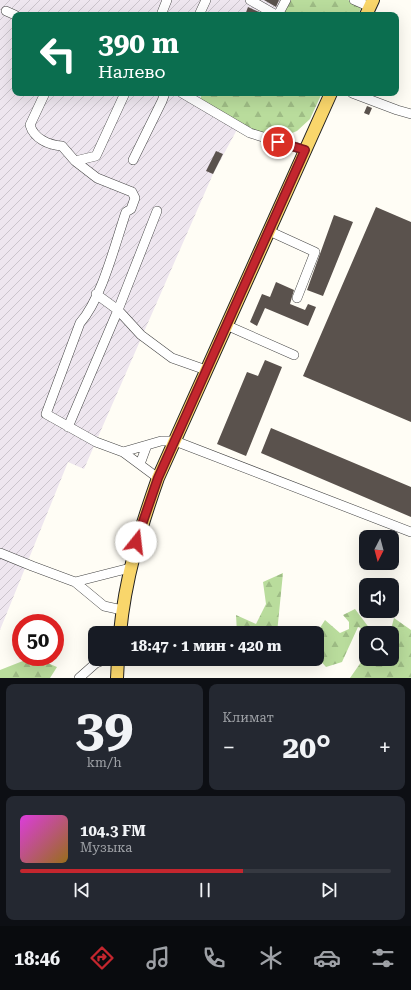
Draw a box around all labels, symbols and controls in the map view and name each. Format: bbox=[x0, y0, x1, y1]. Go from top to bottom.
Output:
text: 390 m bbox=[98, 27, 179, 60]
icon: left bbox=[32, 28, 84, 80]
text: Налево bbox=[98, 61, 166, 82]
pin bbox=[261, 125, 295, 159]
icon: arrive bbox=[267, 131, 289, 153]
position arrow bbox=[115, 521, 157, 563]
north arrow bbox=[359, 530, 399, 570]
map controls bbox=[359, 530, 399, 666]
button: sound bbox=[359, 578, 399, 618]
speed limit sign: 50 bbox=[12, 614, 64, 666]
button: search bbox=[359, 626, 399, 666]
text: 18:47 · 1 мин · 420 m bbox=[130, 637, 282, 655]
text: 39 bbox=[75, 698, 133, 759]
text: Климат bbox=[223, 710, 274, 725]
text: 20° bbox=[282, 730, 331, 765]
text: − bbox=[223, 735, 235, 760]
text: + bbox=[379, 735, 391, 760]
text: km/h bbox=[87, 755, 122, 770]
text: 104.3 FM bbox=[80, 822, 146, 840]
text: Музыка bbox=[80, 840, 132, 855]
icon: previous bbox=[71, 879, 93, 901]
icon: pause bbox=[194, 879, 216, 901]
icon: next bbox=[318, 879, 340, 901]
icon: directions bbox=[88, 944, 116, 972]
icon: music bbox=[144, 944, 172, 972]
icon: phone bbox=[200, 944, 228, 972]
icon: climate bbox=[257, 944, 285, 972]
icon: car bbox=[313, 944, 341, 972]
icon: filters bbox=[369, 944, 397, 972]
text: 18:46 bbox=[14, 948, 60, 969]

